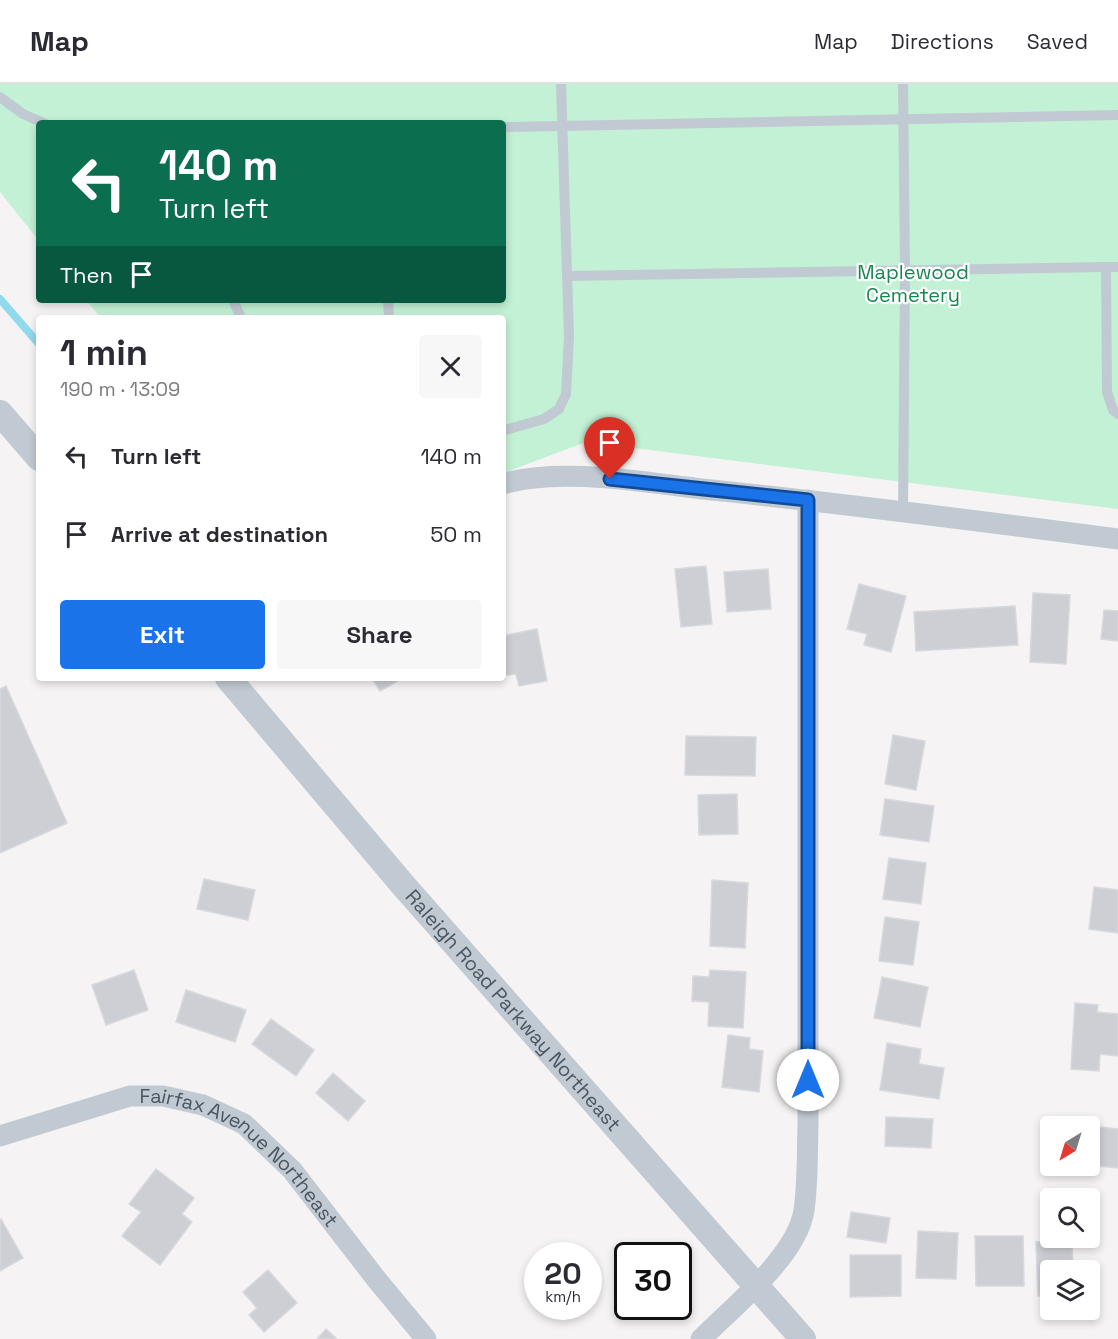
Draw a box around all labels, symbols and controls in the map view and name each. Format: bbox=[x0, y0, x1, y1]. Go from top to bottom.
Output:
text: Map bbox=[30, 23, 89, 59]
text: Map bbox=[814, 28, 858, 55]
text: Directions bbox=[891, 28, 994, 55]
text: Saved bbox=[1027, 28, 1088, 55]
text: 140 m bbox=[159, 139, 278, 192]
icon: left bbox=[60, 144, 138, 222]
text: Turn left bbox=[159, 191, 269, 226]
icon: arrive bbox=[125, 258, 158, 291]
park label: Maplewood Cemetery bbox=[857, 259, 969, 308]
text: Then bbox=[60, 261, 113, 289]
text: 1 min bbox=[60, 330, 148, 376]
button: close bbox=[419, 335, 482, 398]
text: 190 m · 13:09 bbox=[60, 376, 180, 402]
pin bbox=[584, 417, 635, 479]
icon: arrive bbox=[593, 426, 626, 459]
icon: left bbox=[60, 440, 93, 473]
text: Turn left bbox=[111, 442, 201, 470]
text: 140 m bbox=[420, 442, 482, 470]
icon: arrive bbox=[60, 518, 93, 551]
text: Arrive at destination bbox=[111, 520, 328, 548]
text: 50 m bbox=[430, 520, 482, 548]
button: Exit bbox=[60, 600, 265, 669]
button: Share bbox=[277, 600, 482, 669]
street label: Raleigh Road Parkway Northeast bbox=[400, 884, 627, 1137]
position arrow bbox=[776, 1048, 840, 1112]
street label: Fairfax Avenue Northeast bbox=[140, 1083, 344, 1232]
north arrow bbox=[1040, 1116, 1100, 1176]
map controls bbox=[1040, 1116, 1100, 1320]
button: search bbox=[1040, 1188, 1100, 1248]
speed limit sign: 30 bbox=[614, 1242, 692, 1320]
text: 20 bbox=[544, 1254, 582, 1293]
button: layers bbox=[1040, 1260, 1100, 1320]
text: km/h bbox=[545, 1287, 581, 1306]

